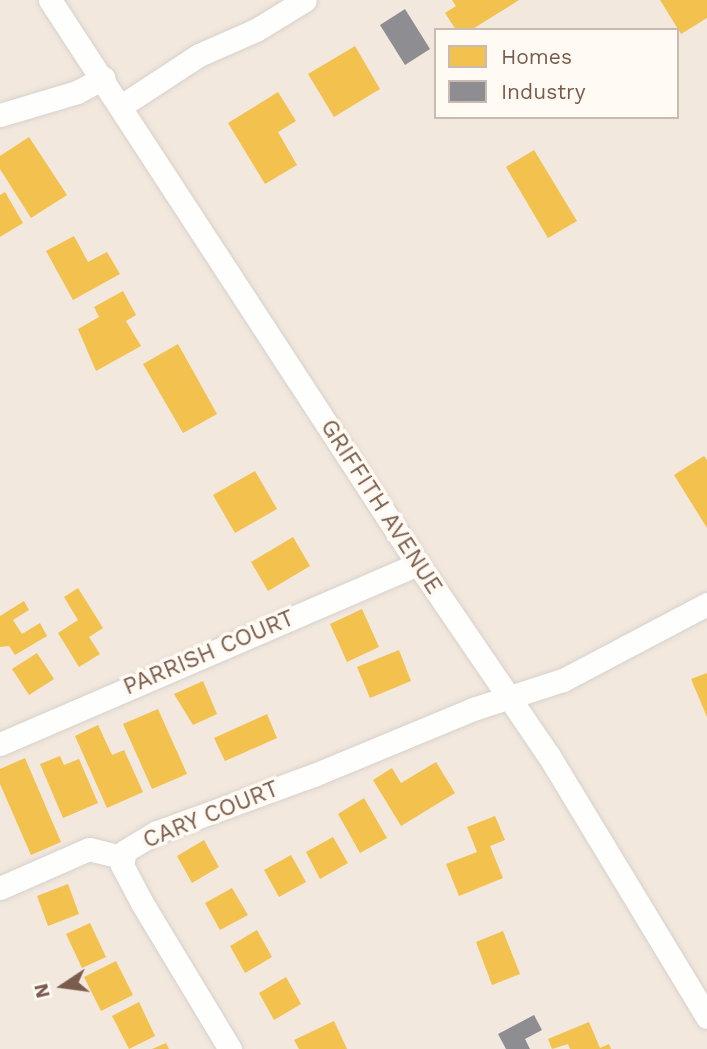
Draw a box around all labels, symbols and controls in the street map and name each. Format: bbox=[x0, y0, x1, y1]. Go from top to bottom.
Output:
legend bbox=[434, 28, 679, 119]
text: Homes bbox=[501, 44, 572, 69]
text: Industry bbox=[501, 79, 586, 104]
street label: GRIFFITH AVENUE bbox=[314, 414, 448, 600]
street label: PARRISH COURT bbox=[119, 605, 299, 701]
street label: CARY COURT bbox=[139, 775, 283, 855]
north arrow bbox=[28, 951, 98, 1021]
text: N bbox=[29, 981, 55, 1000]

